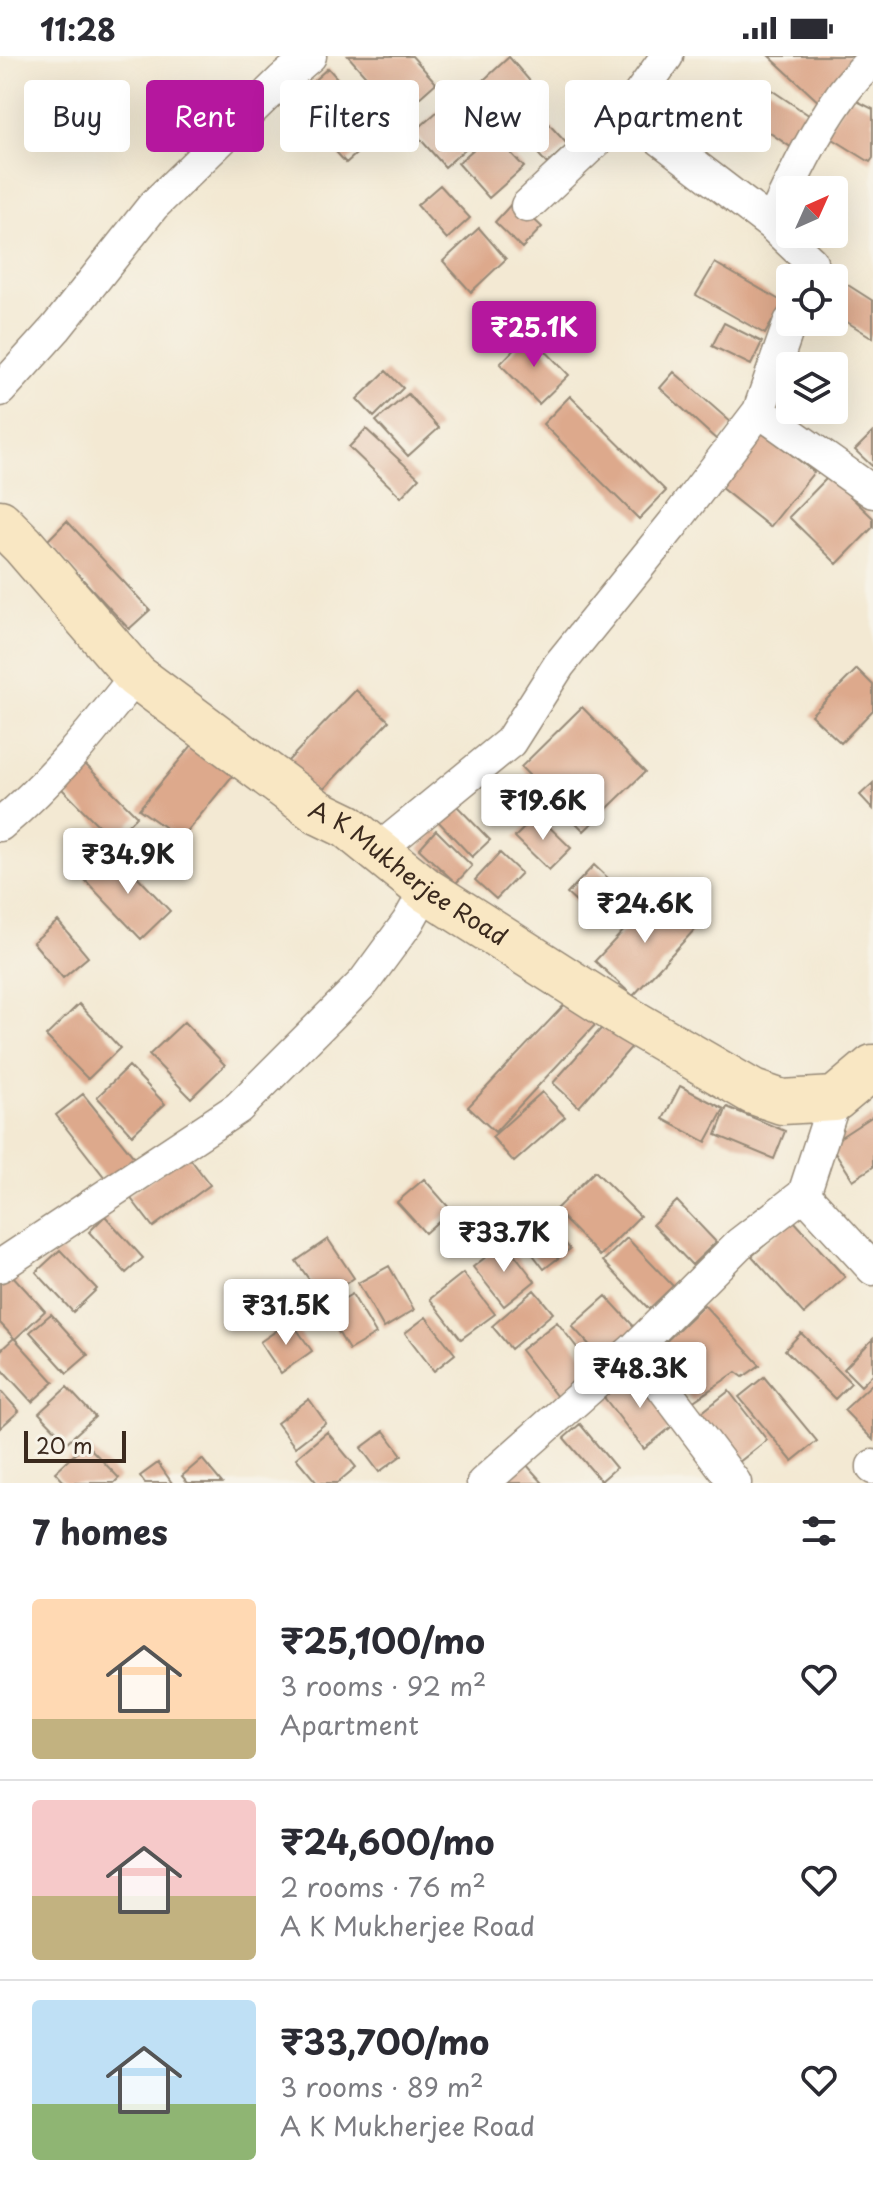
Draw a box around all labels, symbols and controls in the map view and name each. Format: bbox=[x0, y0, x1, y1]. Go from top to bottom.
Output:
text: 11:28 bbox=[40, 6, 116, 51]
chip: Buy bbox=[24, 80, 130, 152]
chip: Rent bbox=[146, 80, 264, 152]
chip: Filters bbox=[280, 80, 419, 152]
chip: New bbox=[435, 80, 549, 152]
chip: Apartment bbox=[565, 80, 771, 152]
north arrow bbox=[776, 176, 848, 248]
map controls bbox=[776, 176, 848, 424]
button: locate bbox=[776, 264, 848, 336]
pin: ₹25.1K bbox=[469, 301, 599, 369]
text: ₹25.1K bbox=[490, 307, 578, 346]
button: layers bbox=[776, 352, 848, 424]
pin: ₹19.6K bbox=[478, 774, 608, 842]
text: ₹19.6K bbox=[499, 780, 587, 819]
street label: A K Mukherjee Road bbox=[303, 790, 515, 954]
pin: ₹34.9K bbox=[63, 828, 193, 896]
text: ₹34.9K bbox=[81, 834, 175, 873]
pin: ₹24.6K bbox=[580, 877, 710, 945]
text: ₹24.6K bbox=[596, 883, 694, 922]
pin: ₹33.7K bbox=[439, 1206, 569, 1274]
text: ₹33.7K bbox=[458, 1212, 550, 1251]
pin: ₹31.5K bbox=[221, 1279, 351, 1347]
text: ₹31.5K bbox=[242, 1285, 330, 1324]
pin: ₹48.3K bbox=[575, 1342, 705, 1410]
text: ₹48.3K bbox=[592, 1348, 688, 1387]
scale bar bbox=[24, 1427, 126, 1463]
text: 20 m bbox=[36, 1428, 93, 1461]
text: 7 homes bbox=[32, 1505, 168, 1557]
icon: filters bbox=[797, 1509, 841, 1553]
text: ₹25,100/mo bbox=[280, 1614, 485, 1666]
icon: home bbox=[96, 1631, 192, 1727]
icon: heart bbox=[797, 1657, 841, 1701]
text: 3 rooms · 92 m² bbox=[280, 1666, 486, 1705]
text: Apartment bbox=[280, 1705, 419, 1744]
text: ₹24,600/mo bbox=[280, 1815, 494, 1867]
icon: home bbox=[96, 1832, 192, 1928]
icon: heart bbox=[797, 1858, 841, 1902]
text: 2 rooms · 76 m² bbox=[280, 1867, 486, 1906]
text: A K Mukherjee Road bbox=[280, 1906, 535, 1945]
text: ₹33,700/mo bbox=[280, 2015, 489, 2067]
icon: home bbox=[96, 2032, 192, 2128]
icon: heart bbox=[797, 2058, 841, 2102]
text: 3 rooms · 89 m² bbox=[280, 2067, 484, 2106]
text: A K Mukherjee Road bbox=[280, 2106, 535, 2145]

